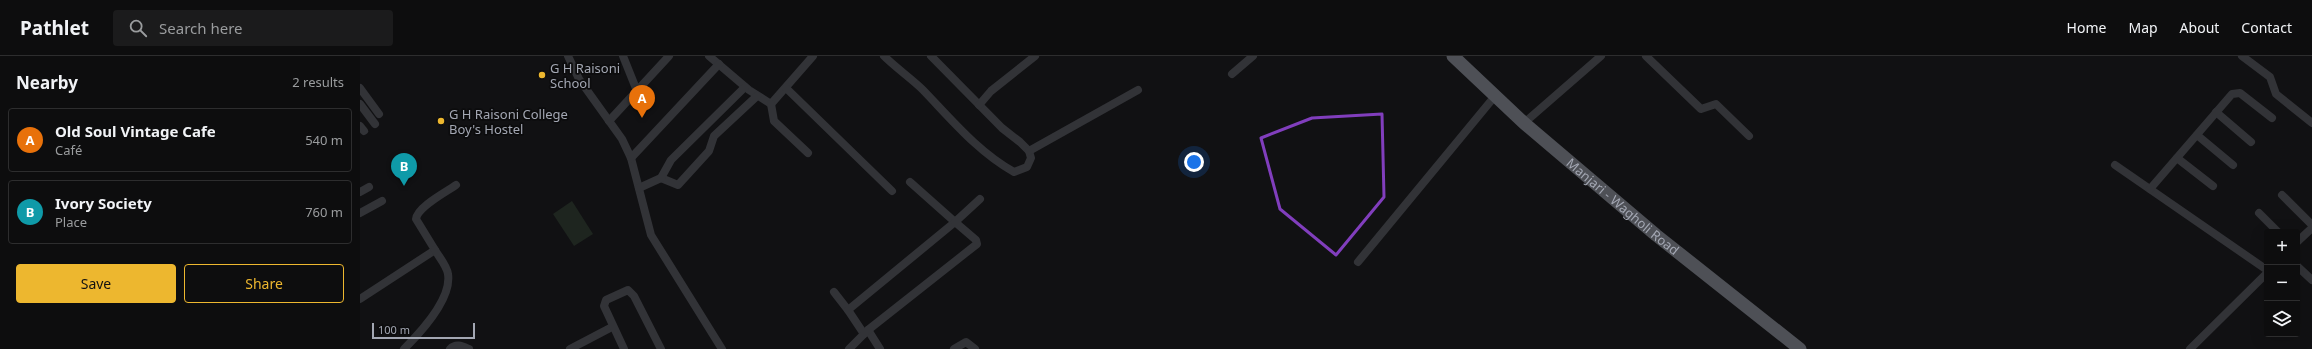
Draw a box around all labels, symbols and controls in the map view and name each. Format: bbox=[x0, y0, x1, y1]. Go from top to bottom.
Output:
search box bbox=[113, 10, 393, 46]
text: Pathlet bbox=[20, 15, 89, 41]
icon: search bbox=[127, 17, 149, 39]
text: Search here bbox=[159, 18, 243, 38]
text: Home bbox=[2067, 18, 2106, 37]
text: Map bbox=[2128, 18, 2158, 37]
text: About bbox=[2180, 18, 2219, 37]
text: Contact bbox=[2241, 18, 2292, 37]
place label: G H Raisoni School bbox=[550, 59, 620, 92]
marker: G H Raisoni School bbox=[537, 70, 547, 80]
text: Nearby bbox=[16, 71, 78, 94]
text: 2 results bbox=[292, 73, 344, 91]
pin: A bbox=[629, 85, 655, 118]
place label: G H Raisoni College Boy's Hostel bbox=[449, 105, 568, 138]
marker: G H Raisoni College Boy's Hostel bbox=[436, 116, 446, 126]
text: Old Soul Vintage Cafe bbox=[55, 121, 216, 141]
text: A bbox=[26, 131, 35, 149]
text: 540 m bbox=[305, 131, 343, 149]
text: Café bbox=[55, 141, 82, 159]
your location bbox=[1184, 152, 1204, 172]
pin: B bbox=[391, 153, 417, 186]
street label: Manjari - Wagholi Road bbox=[1563, 154, 1683, 259]
text: Ivory Society bbox=[55, 193, 152, 213]
text: B bbox=[26, 203, 34, 221]
text: 760 m bbox=[305, 203, 343, 221]
text: Place bbox=[55, 213, 87, 231]
map controls bbox=[2264, 229, 2300, 337]
button: + bbox=[2264, 229, 2300, 265]
button: Save bbox=[16, 264, 176, 303]
button: Share bbox=[184, 264, 344, 303]
button: − bbox=[2264, 265, 2300, 301]
button: layers bbox=[2264, 301, 2300, 337]
scale bar bbox=[372, 321, 475, 340]
text: 100 m bbox=[378, 322, 410, 337]

